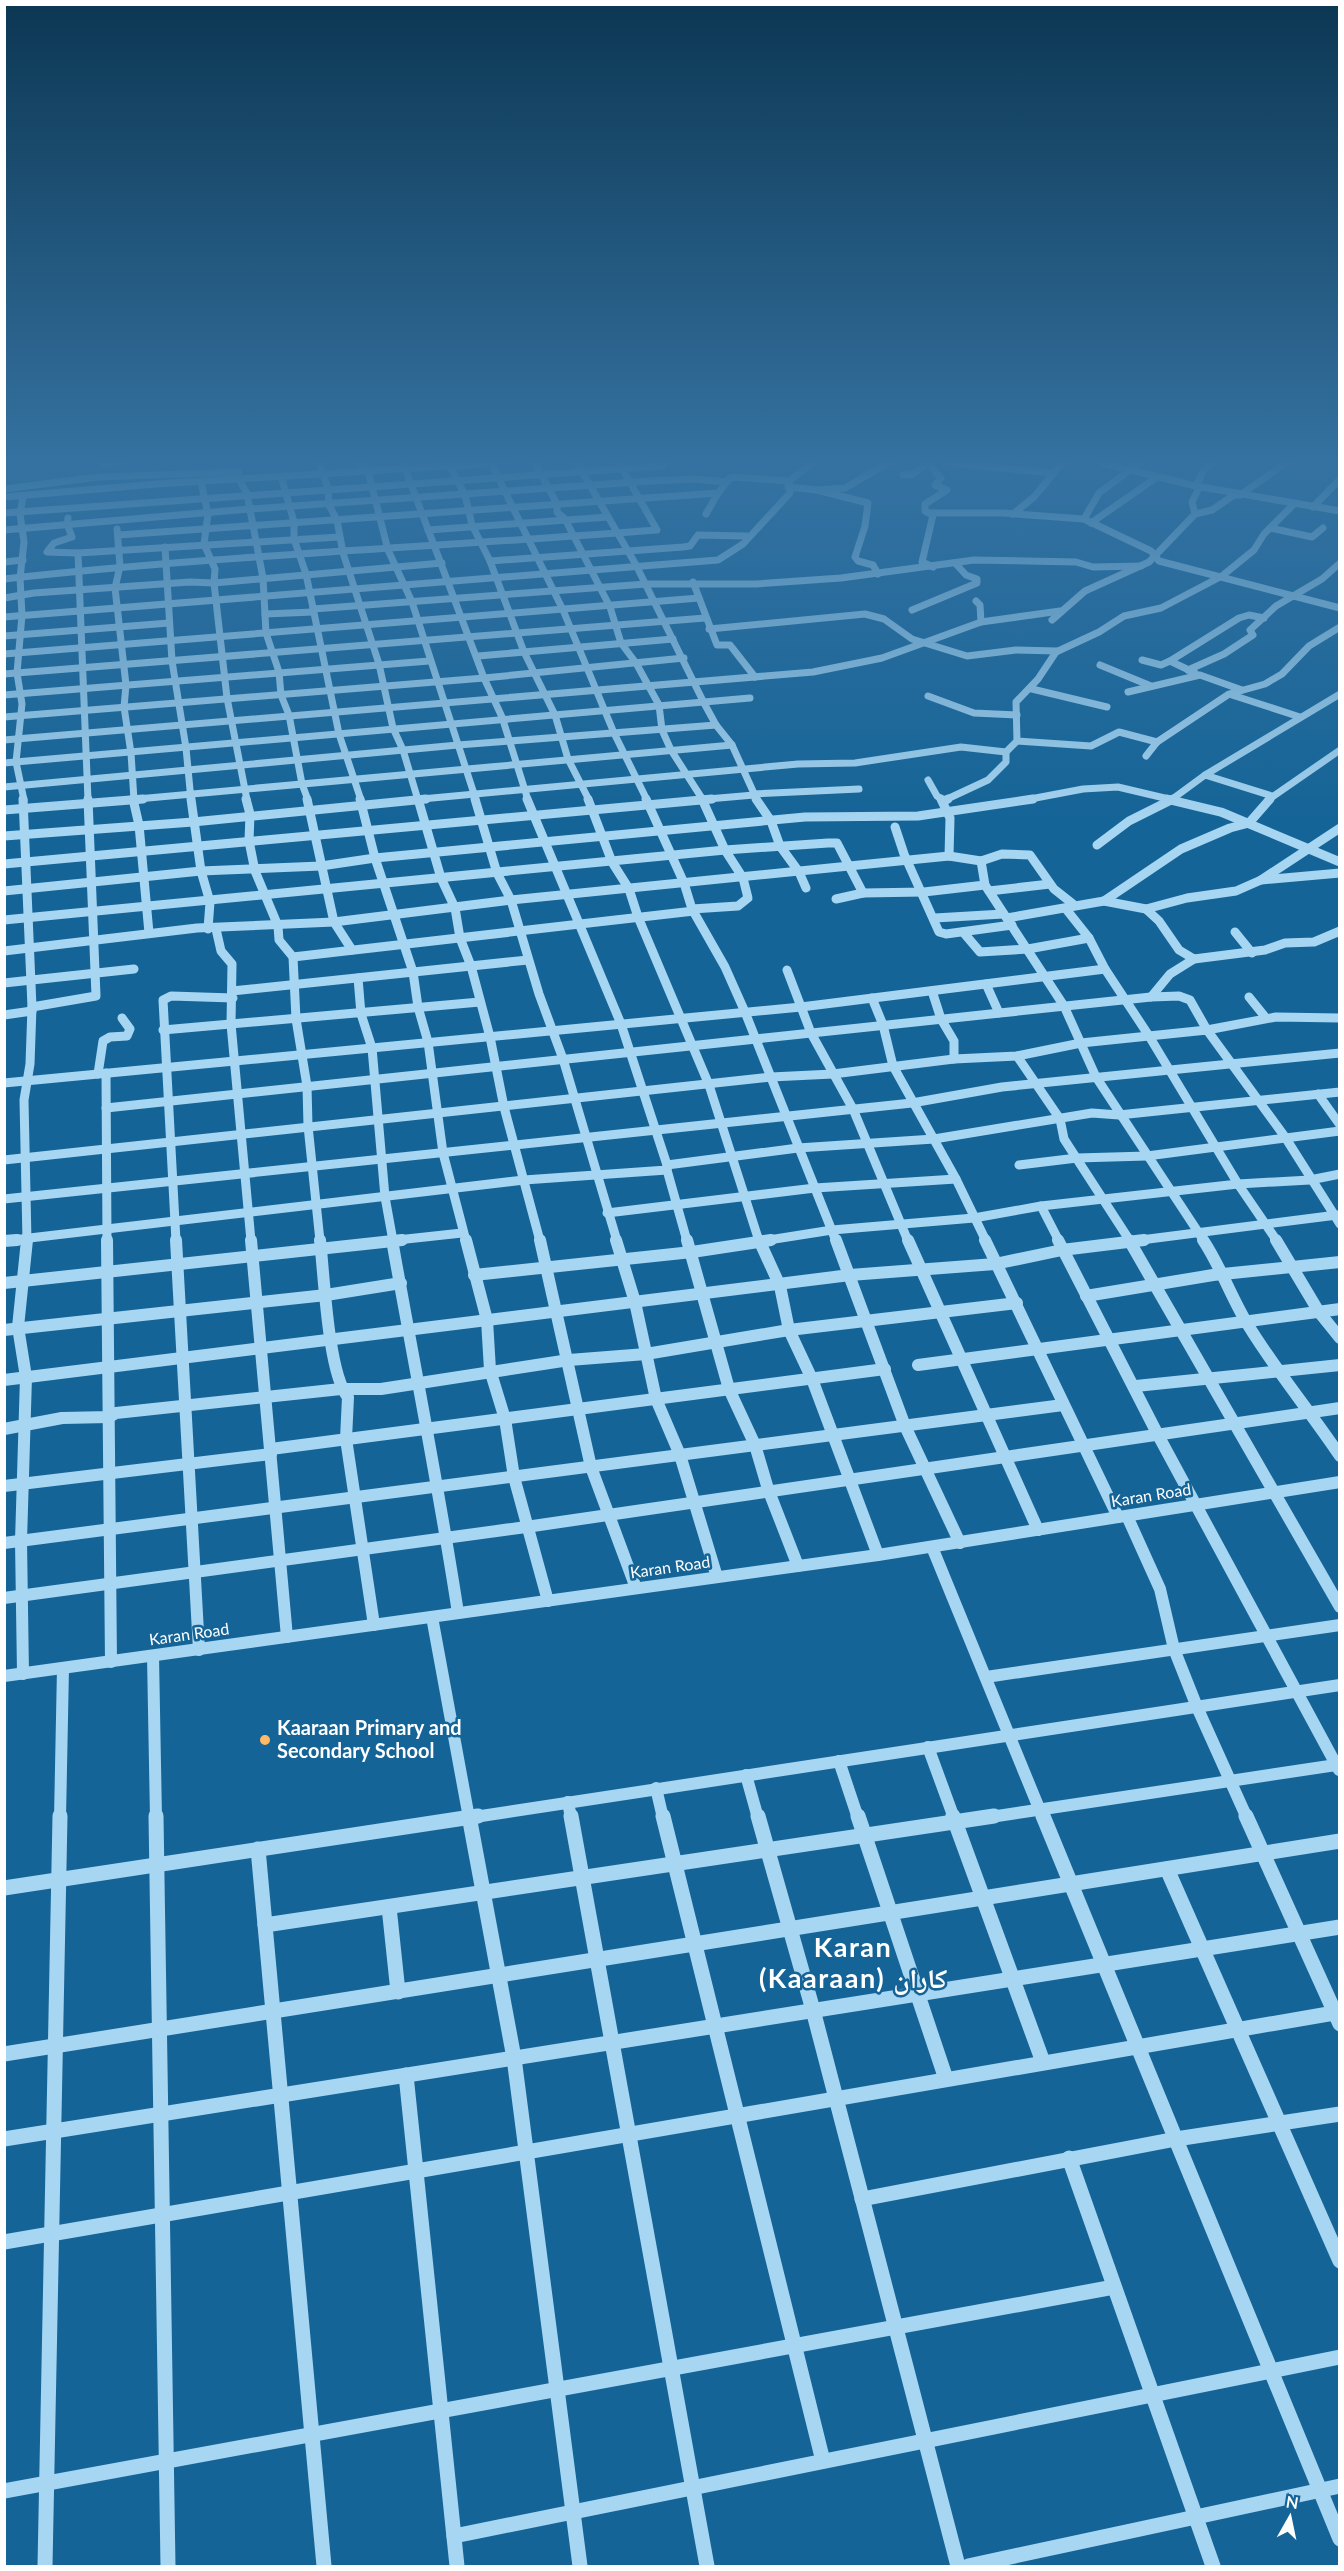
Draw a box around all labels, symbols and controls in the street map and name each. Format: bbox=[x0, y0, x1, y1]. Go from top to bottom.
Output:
street label: Karan Road bbox=[1110, 1479, 1192, 1510]
street label: Karan Road bbox=[629, 1551, 711, 1582]
street label: Karan Road bbox=[148, 1618, 230, 1649]
place label: Kaaraan Primary and Secondary School bbox=[277, 1715, 462, 1762]
marker: Kaaraan Primary and Secondary School bbox=[258, 1733, 272, 1747]
district label: Karan (Kaaraan) كاران bbox=[759, 1930, 947, 1995]
north arrow bbox=[1260, 2487, 1320, 2547]
text: N bbox=[1285, 2491, 1300, 2512]

